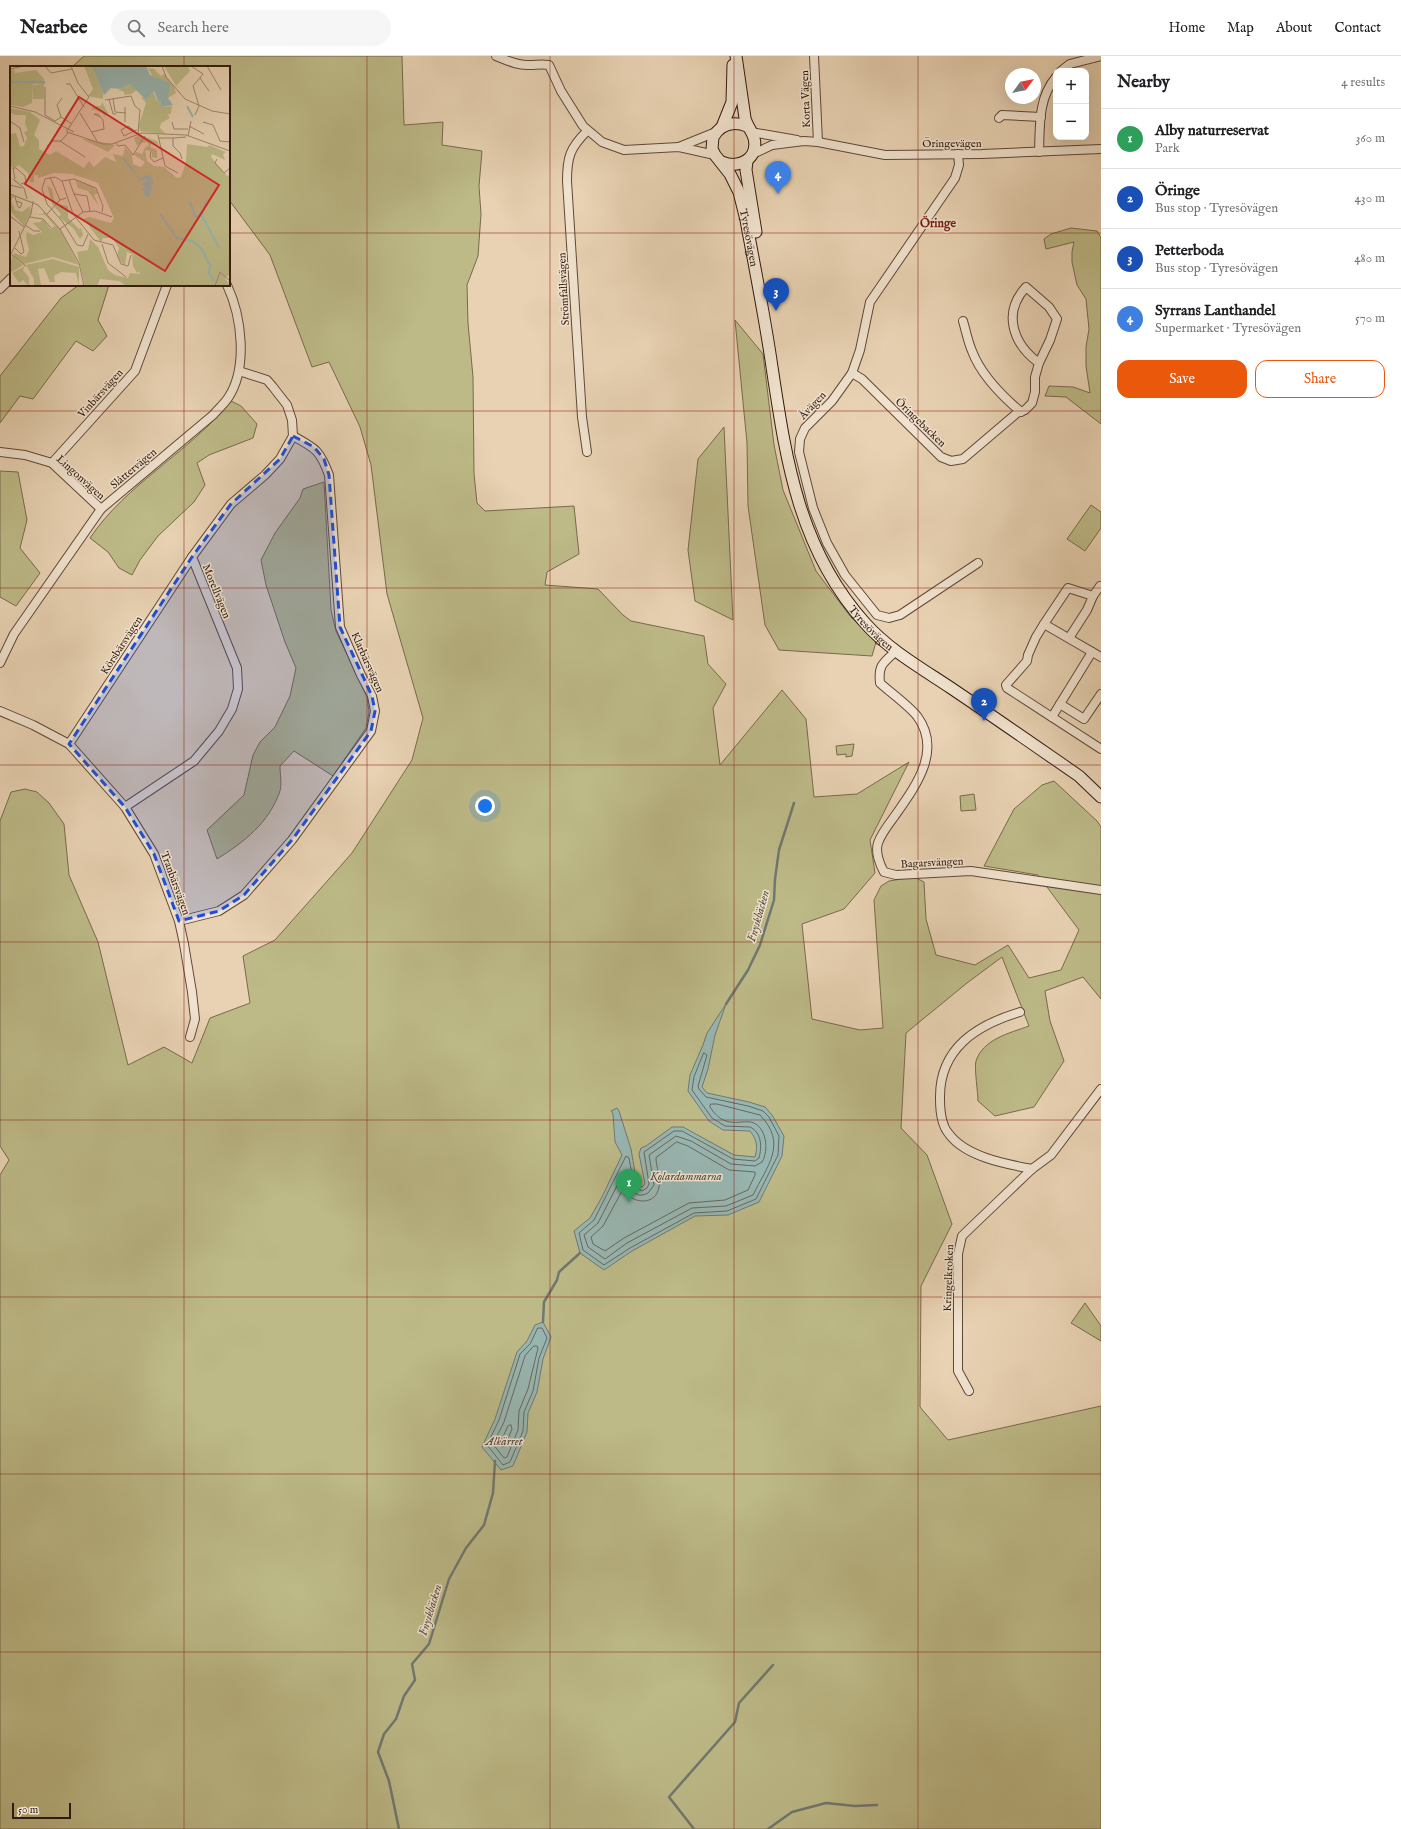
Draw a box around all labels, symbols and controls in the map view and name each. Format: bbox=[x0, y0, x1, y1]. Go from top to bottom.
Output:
search box bbox=[111, 10, 391, 46]
text: Nearbee bbox=[20, 16, 87, 40]
icon: search bbox=[125, 17, 147, 39]
text: Search here bbox=[157, 18, 229, 37]
text: Home bbox=[1169, 19, 1205, 37]
text: Map bbox=[1227, 19, 1254, 37]
text: About bbox=[1276, 19, 1312, 37]
text: Contact bbox=[1334, 19, 1381, 37]
inset map bbox=[10, 66, 230, 286]
north arrow bbox=[1005, 68, 1041, 104]
map controls bbox=[1053, 68, 1089, 140]
button: + bbox=[1053, 68, 1089, 104]
street label: Korta Vägen bbox=[798, 70, 814, 128]
text: Nearby bbox=[1117, 72, 1170, 93]
text: 4 results bbox=[1341, 74, 1385, 91]
button: − bbox=[1053, 104, 1089, 140]
text: Alby naturreservat bbox=[1155, 121, 1269, 140]
text: 1 bbox=[1128, 130, 1132, 147]
text: 360 m bbox=[1355, 130, 1385, 147]
street label: Öringevägen bbox=[922, 137, 982, 151]
text: Park bbox=[1155, 140, 1180, 157]
pin: 4 bbox=[765, 161, 791, 194]
text: Öringe bbox=[1155, 181, 1200, 200]
text: 2 bbox=[1127, 190, 1133, 207]
text: 430 m bbox=[1355, 190, 1385, 207]
text: Bus stop · Tyresövägen bbox=[1155, 200, 1278, 217]
street label: Tyresövägen bbox=[736, 208, 761, 268]
district label: Öringe bbox=[920, 215, 956, 232]
text: Petterboda bbox=[1155, 241, 1224, 260]
text: 3 bbox=[1128, 250, 1132, 267]
text: 480 m bbox=[1354, 250, 1385, 267]
street label: Strömfallsvägen bbox=[555, 252, 573, 326]
text: Bus stop · Tyresövägen bbox=[1155, 260, 1278, 277]
pin: 3 bbox=[763, 278, 789, 311]
text: Syrrans Lanthandel bbox=[1155, 301, 1276, 320]
text: 4 bbox=[1127, 310, 1133, 327]
text: 570 m bbox=[1355, 310, 1385, 327]
text: Supermarket · Tyresövägen bbox=[1155, 320, 1301, 337]
button: Save bbox=[1117, 360, 1247, 398]
button: Share bbox=[1255, 360, 1385, 398]
street label: Vinbärsvägen bbox=[74, 366, 126, 422]
street label: Åvägen bbox=[795, 388, 829, 424]
street label: Öringebacken bbox=[892, 395, 949, 450]
street label: Slåttervägen bbox=[107, 445, 160, 492]
street label: Lingonvägen bbox=[53, 452, 108, 503]
street label: Morellvägen bbox=[199, 562, 233, 621]
street label: Tyresövägen bbox=[845, 603, 896, 654]
street label: Körsbärsvägen bbox=[98, 614, 146, 677]
street label: Klarbärsvägen bbox=[348, 630, 387, 695]
pin: 2 bbox=[971, 688, 997, 721]
your location bbox=[475, 796, 495, 816]
street label: Tranbärsvägen bbox=[157, 850, 193, 917]
street label: Bagarsvängen bbox=[900, 854, 964, 872]
water label: Fnyskbäcken bbox=[744, 888, 773, 944]
pin: 1 bbox=[616, 1169, 642, 1202]
water label: Kolardammarna bbox=[649, 1169, 722, 1184]
street label: Kringelkroken bbox=[941, 1244, 957, 1312]
water label: Alkärret bbox=[483, 1434, 524, 1449]
water label: Fnyskbäcken bbox=[416, 1582, 445, 1638]
scale bar bbox=[12, 1801, 71, 1820]
text: 50 m bbox=[18, 1803, 38, 1817]

